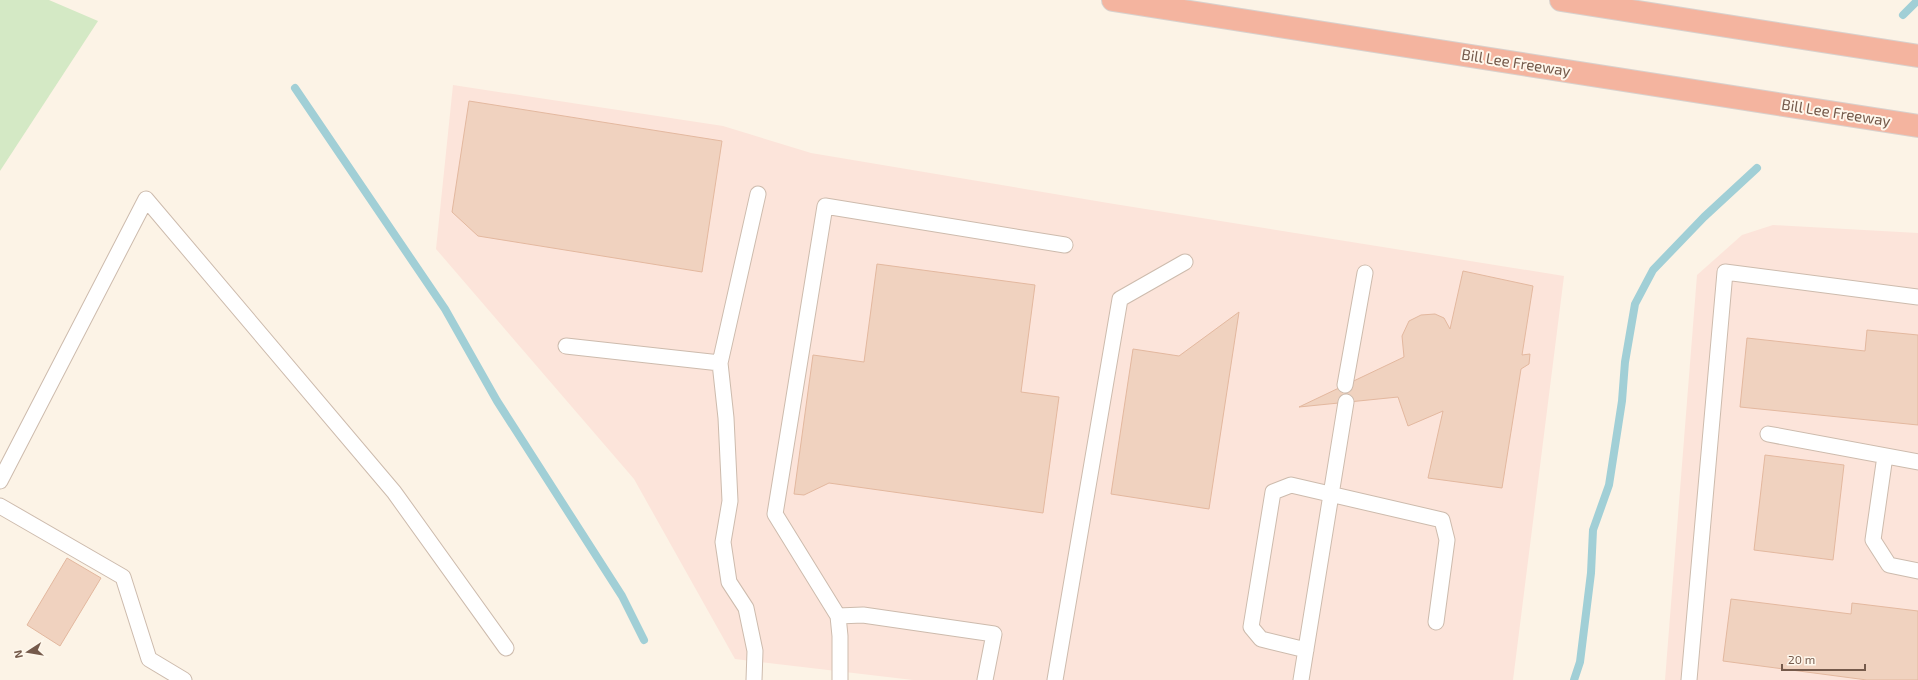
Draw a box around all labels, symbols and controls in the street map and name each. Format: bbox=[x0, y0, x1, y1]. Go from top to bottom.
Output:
street label: Bill Lee Freeway bbox=[1460, 44, 1572, 80]
street label: Bill Lee Freeway bbox=[1780, 94, 1892, 130]
north arrow bbox=[8, 632, 48, 672]
scale bar bbox=[1782, 646, 1865, 672]
text: N bbox=[11, 649, 25, 659]
text: 20 m bbox=[1788, 652, 1815, 666]

